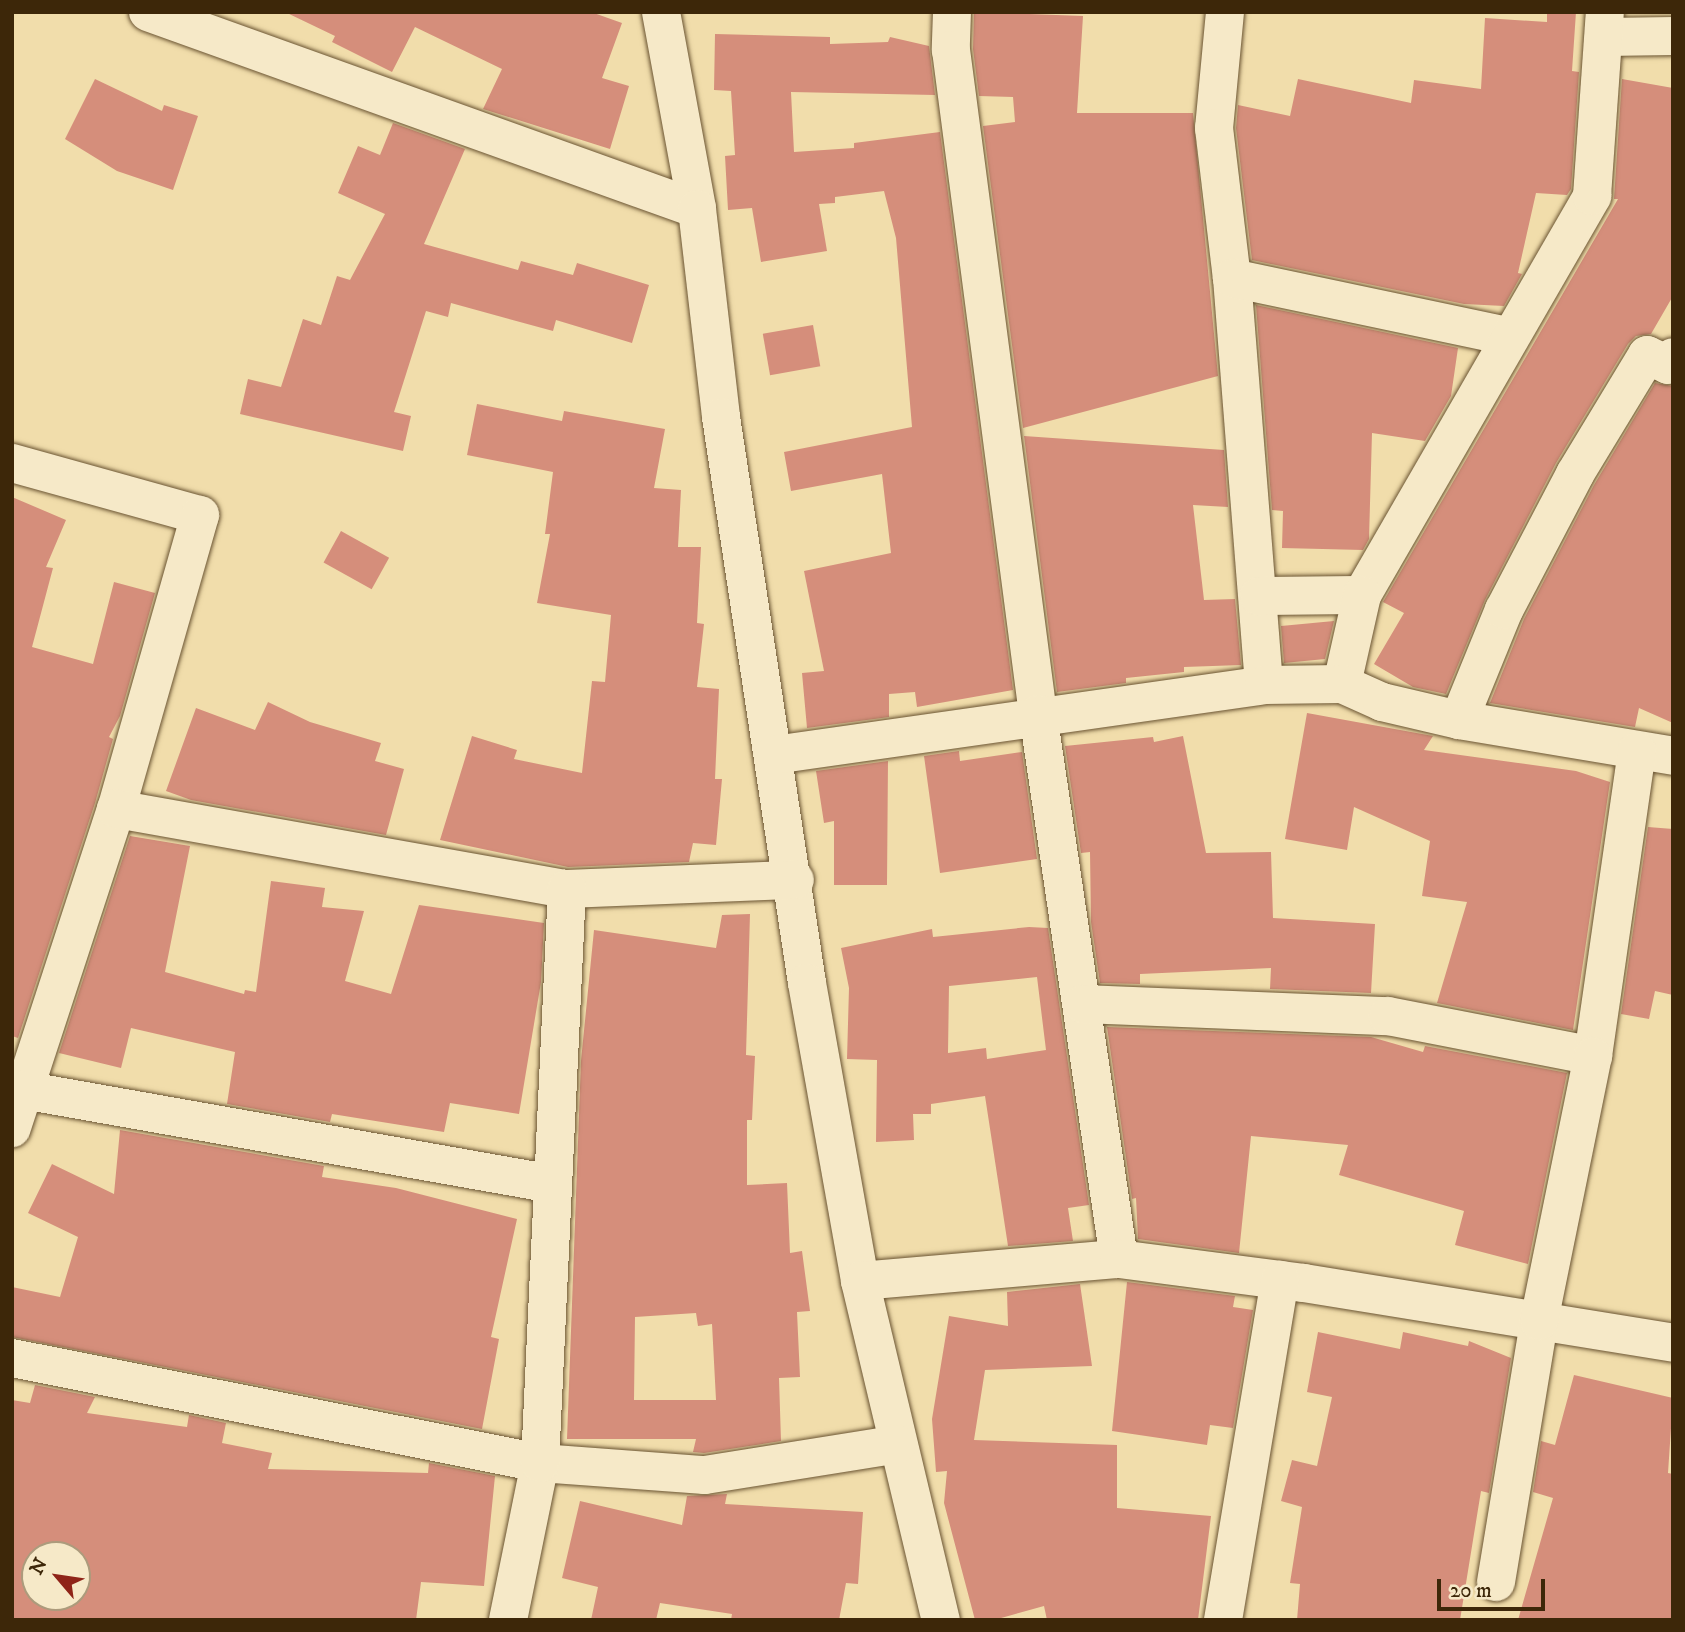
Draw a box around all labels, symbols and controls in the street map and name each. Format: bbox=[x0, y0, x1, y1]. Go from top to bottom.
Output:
north arrow bbox=[21, 1541, 91, 1611]
text: N bbox=[25, 1554, 53, 1579]
scale bar bbox=[1440, 1566, 1548, 1610]
text: 20 m bbox=[1450, 1578, 1492, 1604]

